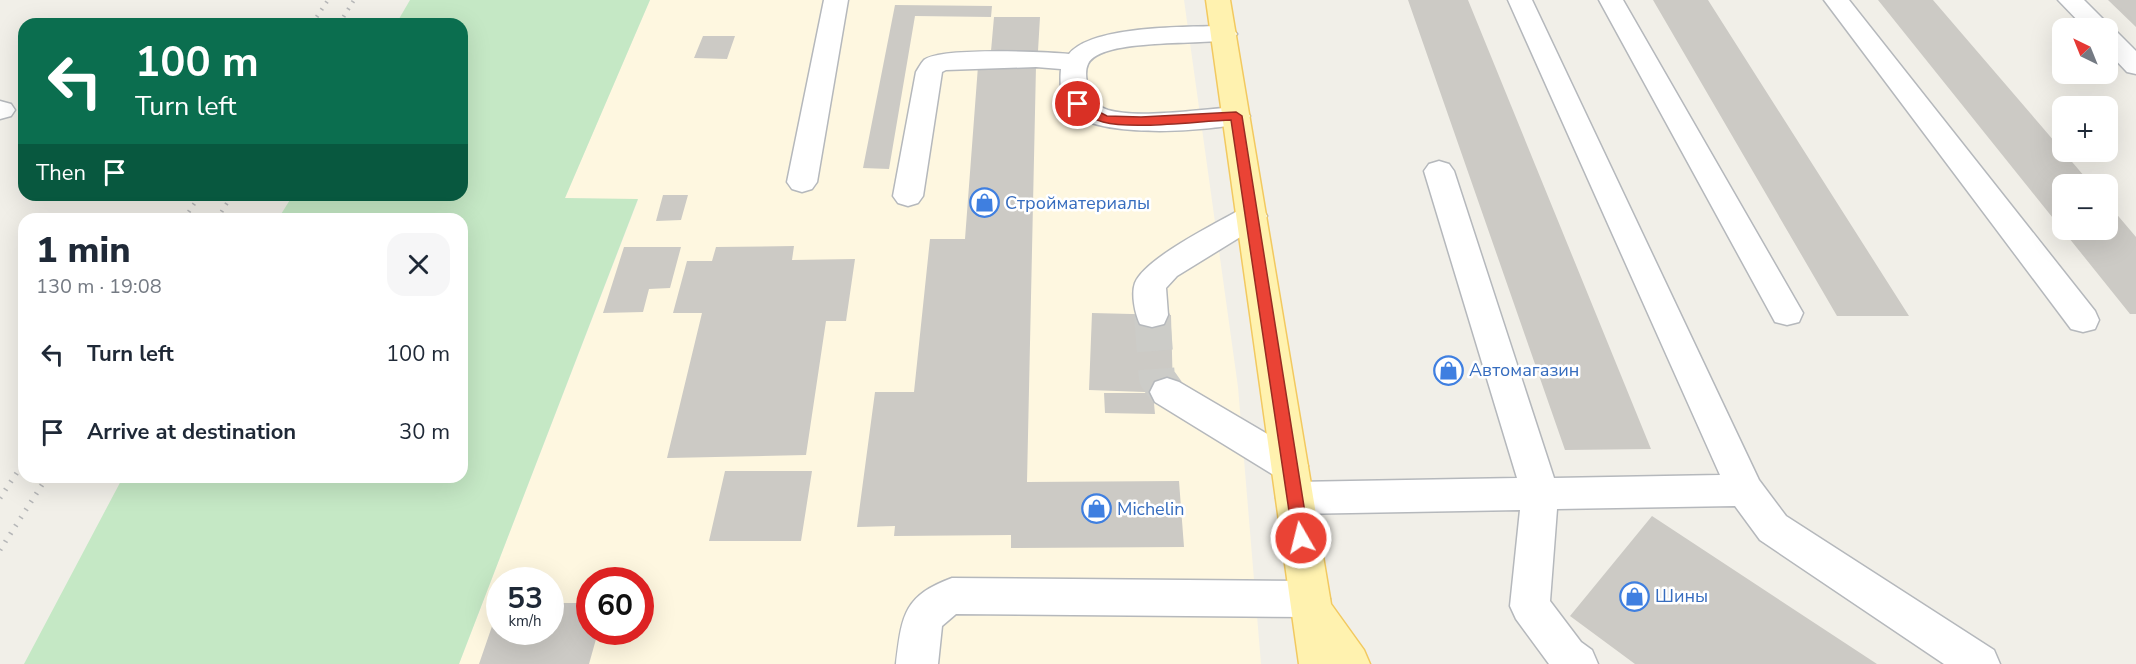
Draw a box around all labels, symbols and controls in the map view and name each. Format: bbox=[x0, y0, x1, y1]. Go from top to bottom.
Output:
north arrow bbox=[2052, 18, 2118, 84]
map controls bbox=[2052, 18, 2118, 240]
text: 100 m bbox=[135, 34, 259, 91]
icon: left bbox=[36, 42, 114, 120]
pin bbox=[1052, 78, 1103, 129]
icon: arrive bbox=[1061, 87, 1094, 120]
text: Turn left bbox=[135, 88, 236, 125]
button: + bbox=[2052, 96, 2118, 162]
icon: arrive bbox=[98, 156, 131, 189]
text: Then bbox=[36, 158, 86, 188]
button: − bbox=[2052, 174, 2118, 240]
shop icon: Стройматериалы bbox=[968, 187, 1000, 219]
place label: Стройматериалы bbox=[1005, 191, 1150, 215]
text: 1 min bbox=[36, 226, 131, 275]
button: close bbox=[387, 233, 450, 296]
text: 130 m · 19:08 bbox=[36, 273, 162, 300]
icon: left bbox=[36, 338, 69, 371]
text: Turn left bbox=[87, 339, 174, 369]
text: 100 m bbox=[386, 339, 450, 369]
shop icon: Автомагазин bbox=[1432, 354, 1464, 386]
place label: Автомагазин bbox=[1469, 358, 1579, 382]
icon: arrive bbox=[36, 416, 69, 449]
text: Arrive at destination bbox=[87, 417, 296, 447]
text: 30 m bbox=[399, 417, 450, 447]
shop icon: Michelin bbox=[1080, 493, 1112, 525]
place label: Michelin bbox=[1117, 497, 1184, 521]
position arrow bbox=[1269, 506, 1333, 570]
speed limit sign: 60 bbox=[576, 567, 654, 645]
text: 53 bbox=[507, 578, 543, 619]
shop icon: Шины bbox=[1618, 580, 1650, 612]
place label: Шины bbox=[1655, 584, 1708, 608]
text: km/h bbox=[508, 611, 542, 631]

